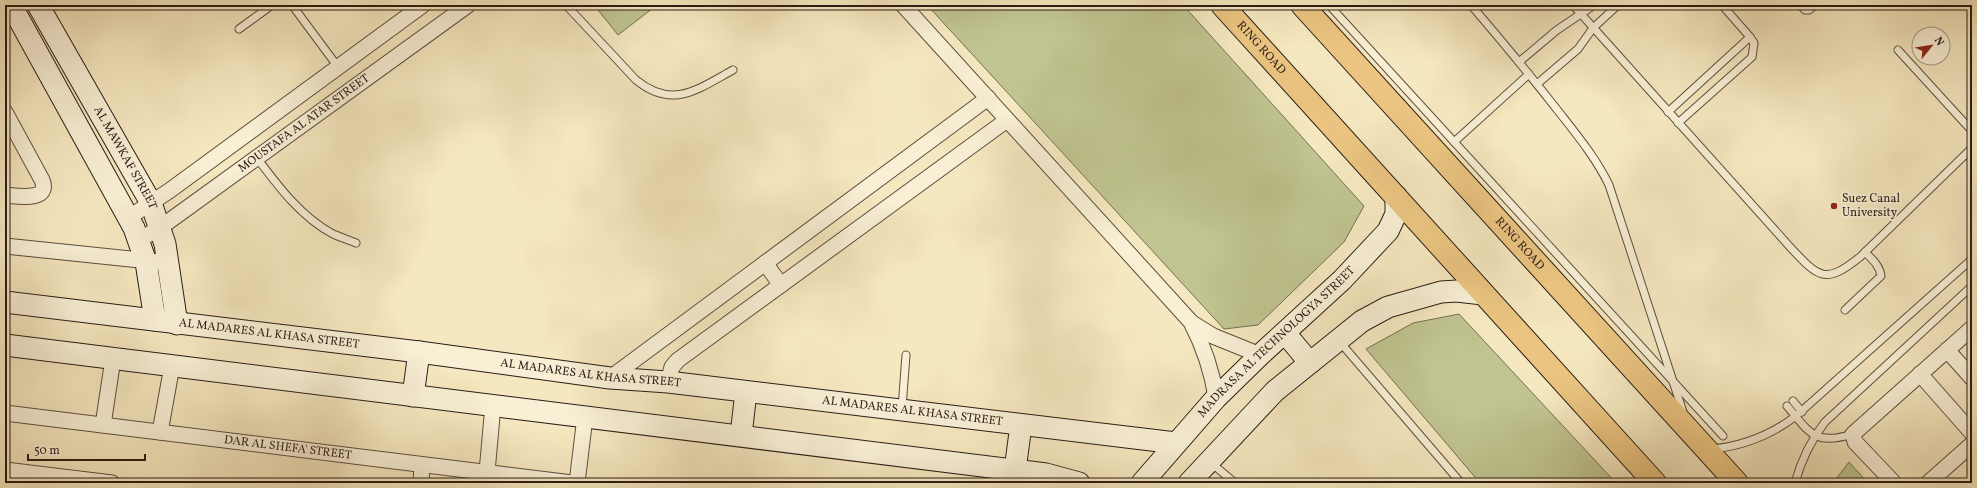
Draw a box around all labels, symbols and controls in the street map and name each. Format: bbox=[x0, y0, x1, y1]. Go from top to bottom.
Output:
street label: RING ROAD bbox=[1233, 18, 1289, 78]
north arrow bbox=[1911, 26, 1951, 66]
text: N bbox=[1930, 35, 1947, 49]
street label: MOUSTAFA AL ATAR STREET bbox=[235, 71, 373, 177]
street label: AL MAWKAF STREET bbox=[90, 104, 161, 211]
place label: Suez Canal University bbox=[1842, 191, 1900, 221]
marker: Suez Canal University bbox=[1829, 201, 1839, 211]
street label: RING ROAD bbox=[1491, 214, 1548, 274]
street label: MADRASA AL TECHNOLOGYA STREET bbox=[1194, 263, 1359, 421]
street label: AL MADARES AL KHASA STREET bbox=[178, 315, 360, 353]
street label: AL MADARES AL KHASA STREET bbox=[499, 355, 682, 391]
street label: AL MADARES AL KHASA STREET bbox=[821, 393, 1004, 430]
street label: DAR AL SHEFA' STREET bbox=[223, 432, 353, 464]
scale bar bbox=[28, 436, 145, 462]
text: 50 m bbox=[34, 443, 60, 459]

